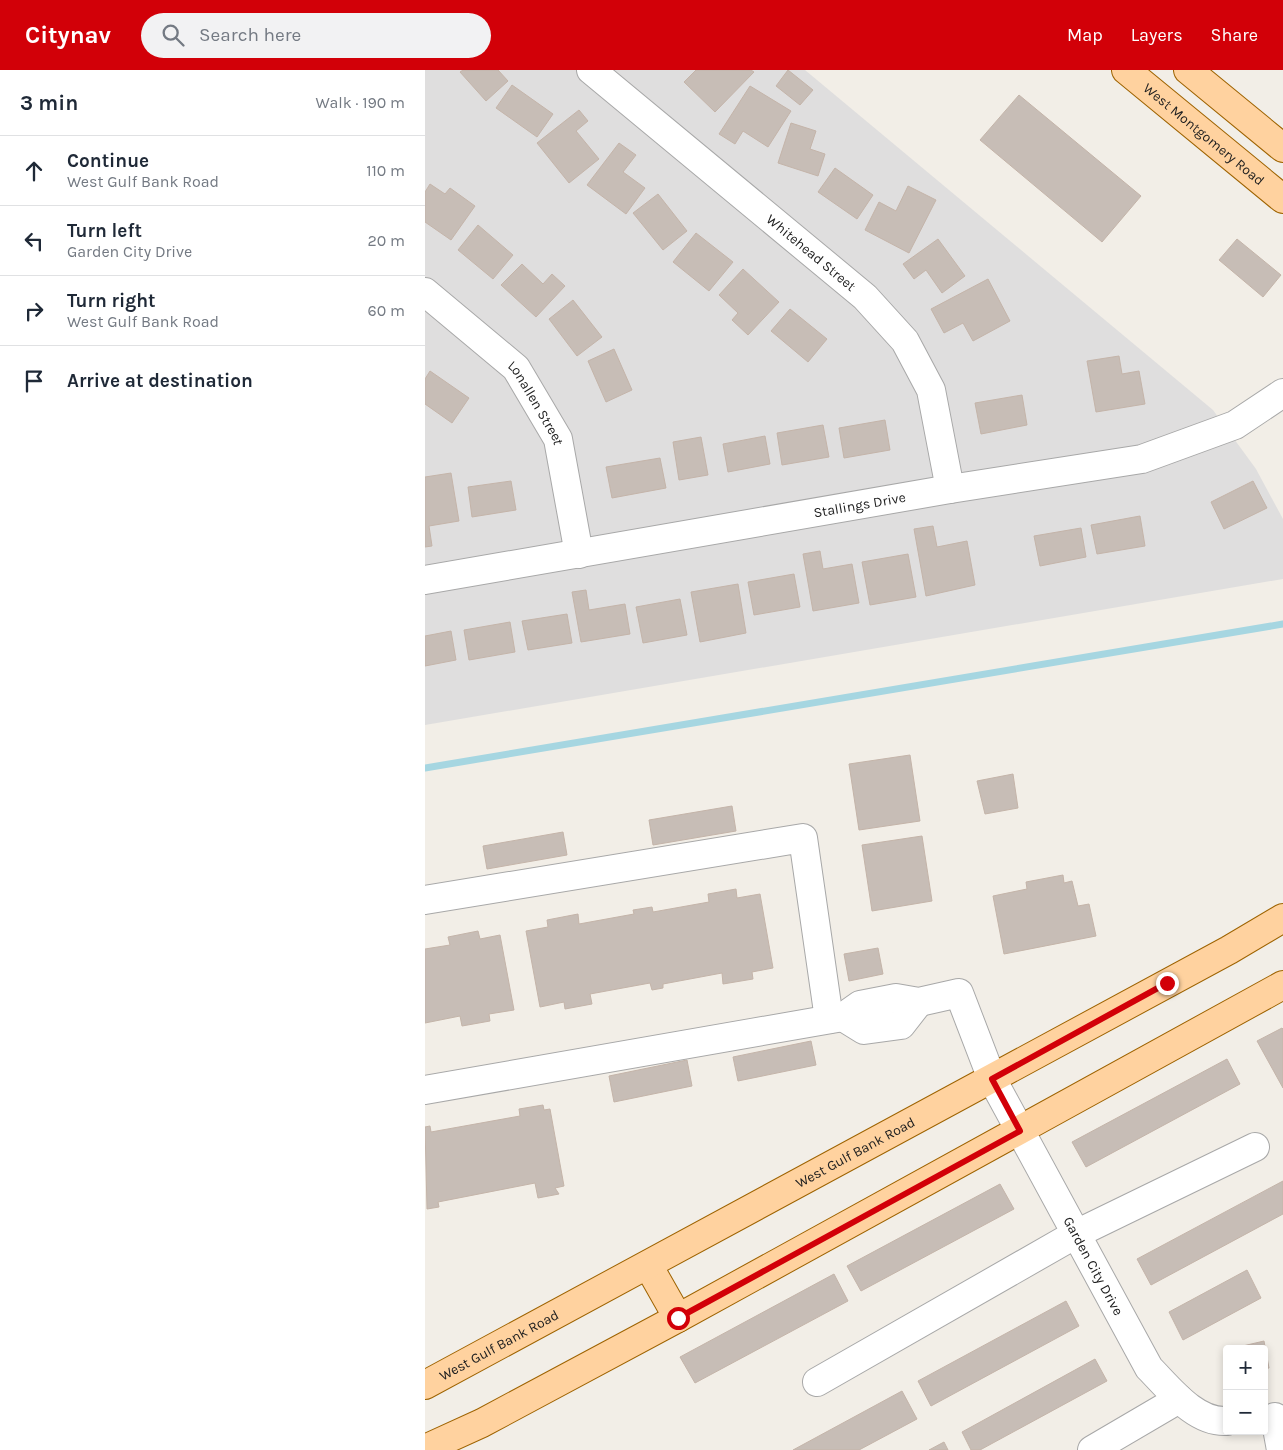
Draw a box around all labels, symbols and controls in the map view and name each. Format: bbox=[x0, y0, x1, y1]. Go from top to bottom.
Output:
search box bbox=[141, 13, 491, 58]
text: Citynav bbox=[25, 21, 111, 49]
icon: search bbox=[159, 21, 187, 49]
text: Search here bbox=[199, 24, 301, 46]
text: Map bbox=[1067, 24, 1103, 46]
text: Layers bbox=[1131, 24, 1183, 46]
text: Share bbox=[1211, 24, 1258, 46]
street label: West Montgomery Road bbox=[1140, 79, 1268, 189]
text: 3 min bbox=[20, 91, 78, 115]
text: Walk · 190 m bbox=[316, 93, 405, 112]
text: Continue bbox=[67, 150, 149, 172]
icon: ahead bbox=[20, 157, 48, 185]
text: 110 m bbox=[366, 161, 405, 180]
text: West Gulf Bank Road bbox=[67, 172, 219, 191]
street label: Whitehead Street bbox=[763, 210, 859, 294]
text: Turn left bbox=[67, 220, 142, 242]
icon: left bbox=[20, 227, 48, 255]
text: 20 m bbox=[367, 231, 405, 250]
text: Garden City Drive bbox=[67, 242, 192, 261]
text: Turn right bbox=[67, 290, 156, 312]
icon: right bbox=[20, 297, 48, 325]
text: 60 m bbox=[368, 301, 405, 320]
text: West Gulf Bank Road bbox=[67, 312, 219, 331]
street label: Lonallen Street bbox=[505, 357, 567, 446]
icon: arrive bbox=[20, 367, 48, 395]
text: Arrive at destination bbox=[67, 370, 253, 392]
street label: Stallings Drive bbox=[812, 488, 907, 521]
route end bbox=[1156, 972, 1179, 995]
street label: West Gulf Bank Road bbox=[792, 1113, 918, 1191]
street label: Garden City Drive bbox=[1060, 1214, 1127, 1318]
street label: West Gulf Bank Road bbox=[436, 1306, 561, 1384]
route start bbox=[667, 1307, 690, 1330]
map controls bbox=[1223, 1345, 1268, 1435]
button: + bbox=[1223, 1345, 1268, 1390]
button: − bbox=[1223, 1390, 1268, 1435]

